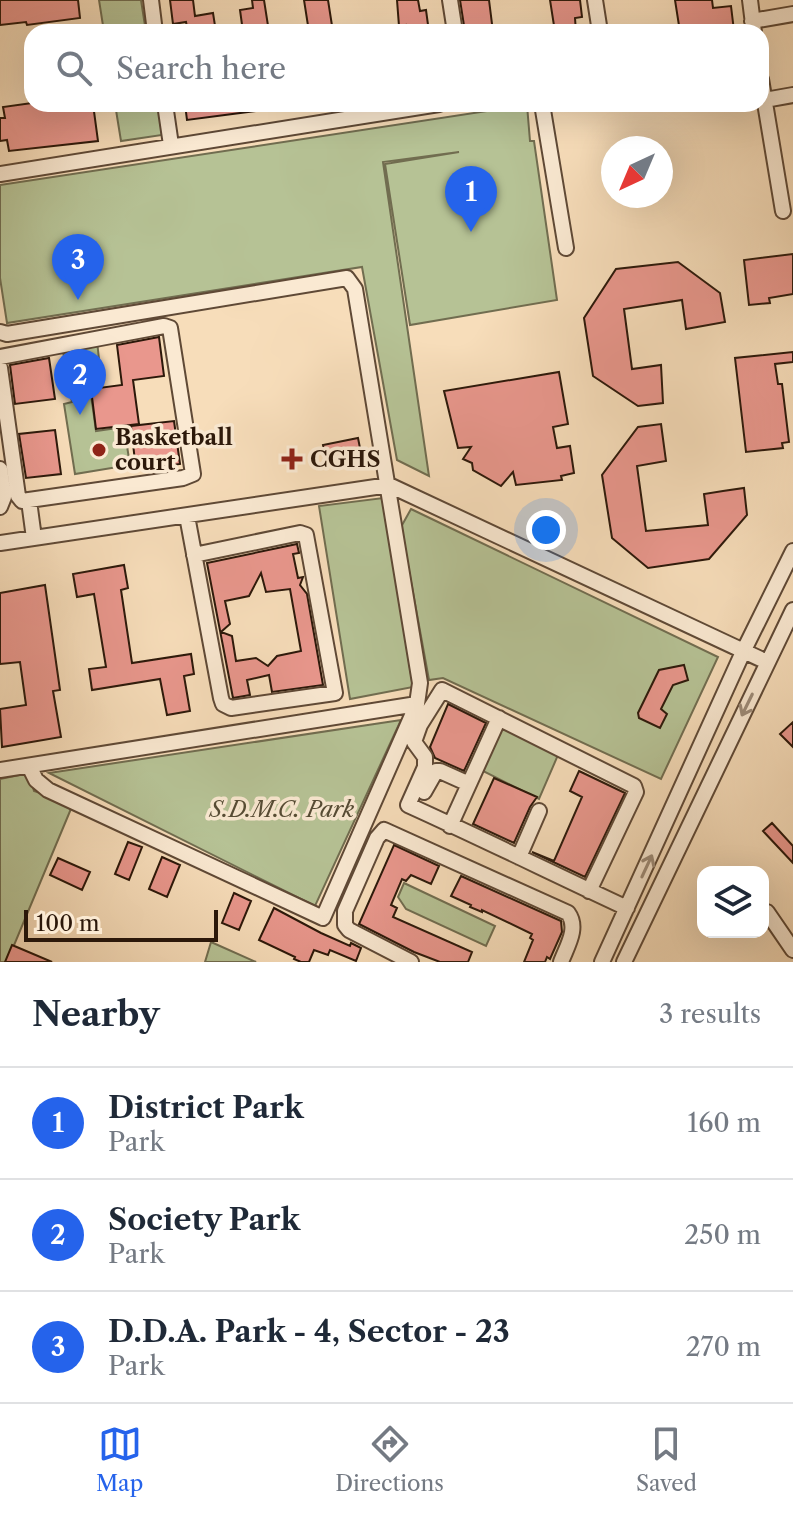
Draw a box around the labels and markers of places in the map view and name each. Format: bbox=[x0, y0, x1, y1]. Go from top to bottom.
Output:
pin: 1 bbox=[445, 166, 497, 232]
pin: 3 bbox=[52, 234, 104, 300]
pin: 2 bbox=[54, 349, 106, 415]
place label: Basketball court bbox=[115, 424, 233, 476]
marker: Basketball court bbox=[90, 441, 108, 459]
place label: CGHS bbox=[310, 446, 381, 473]
marker: CGHS bbox=[281, 448, 303, 470]

